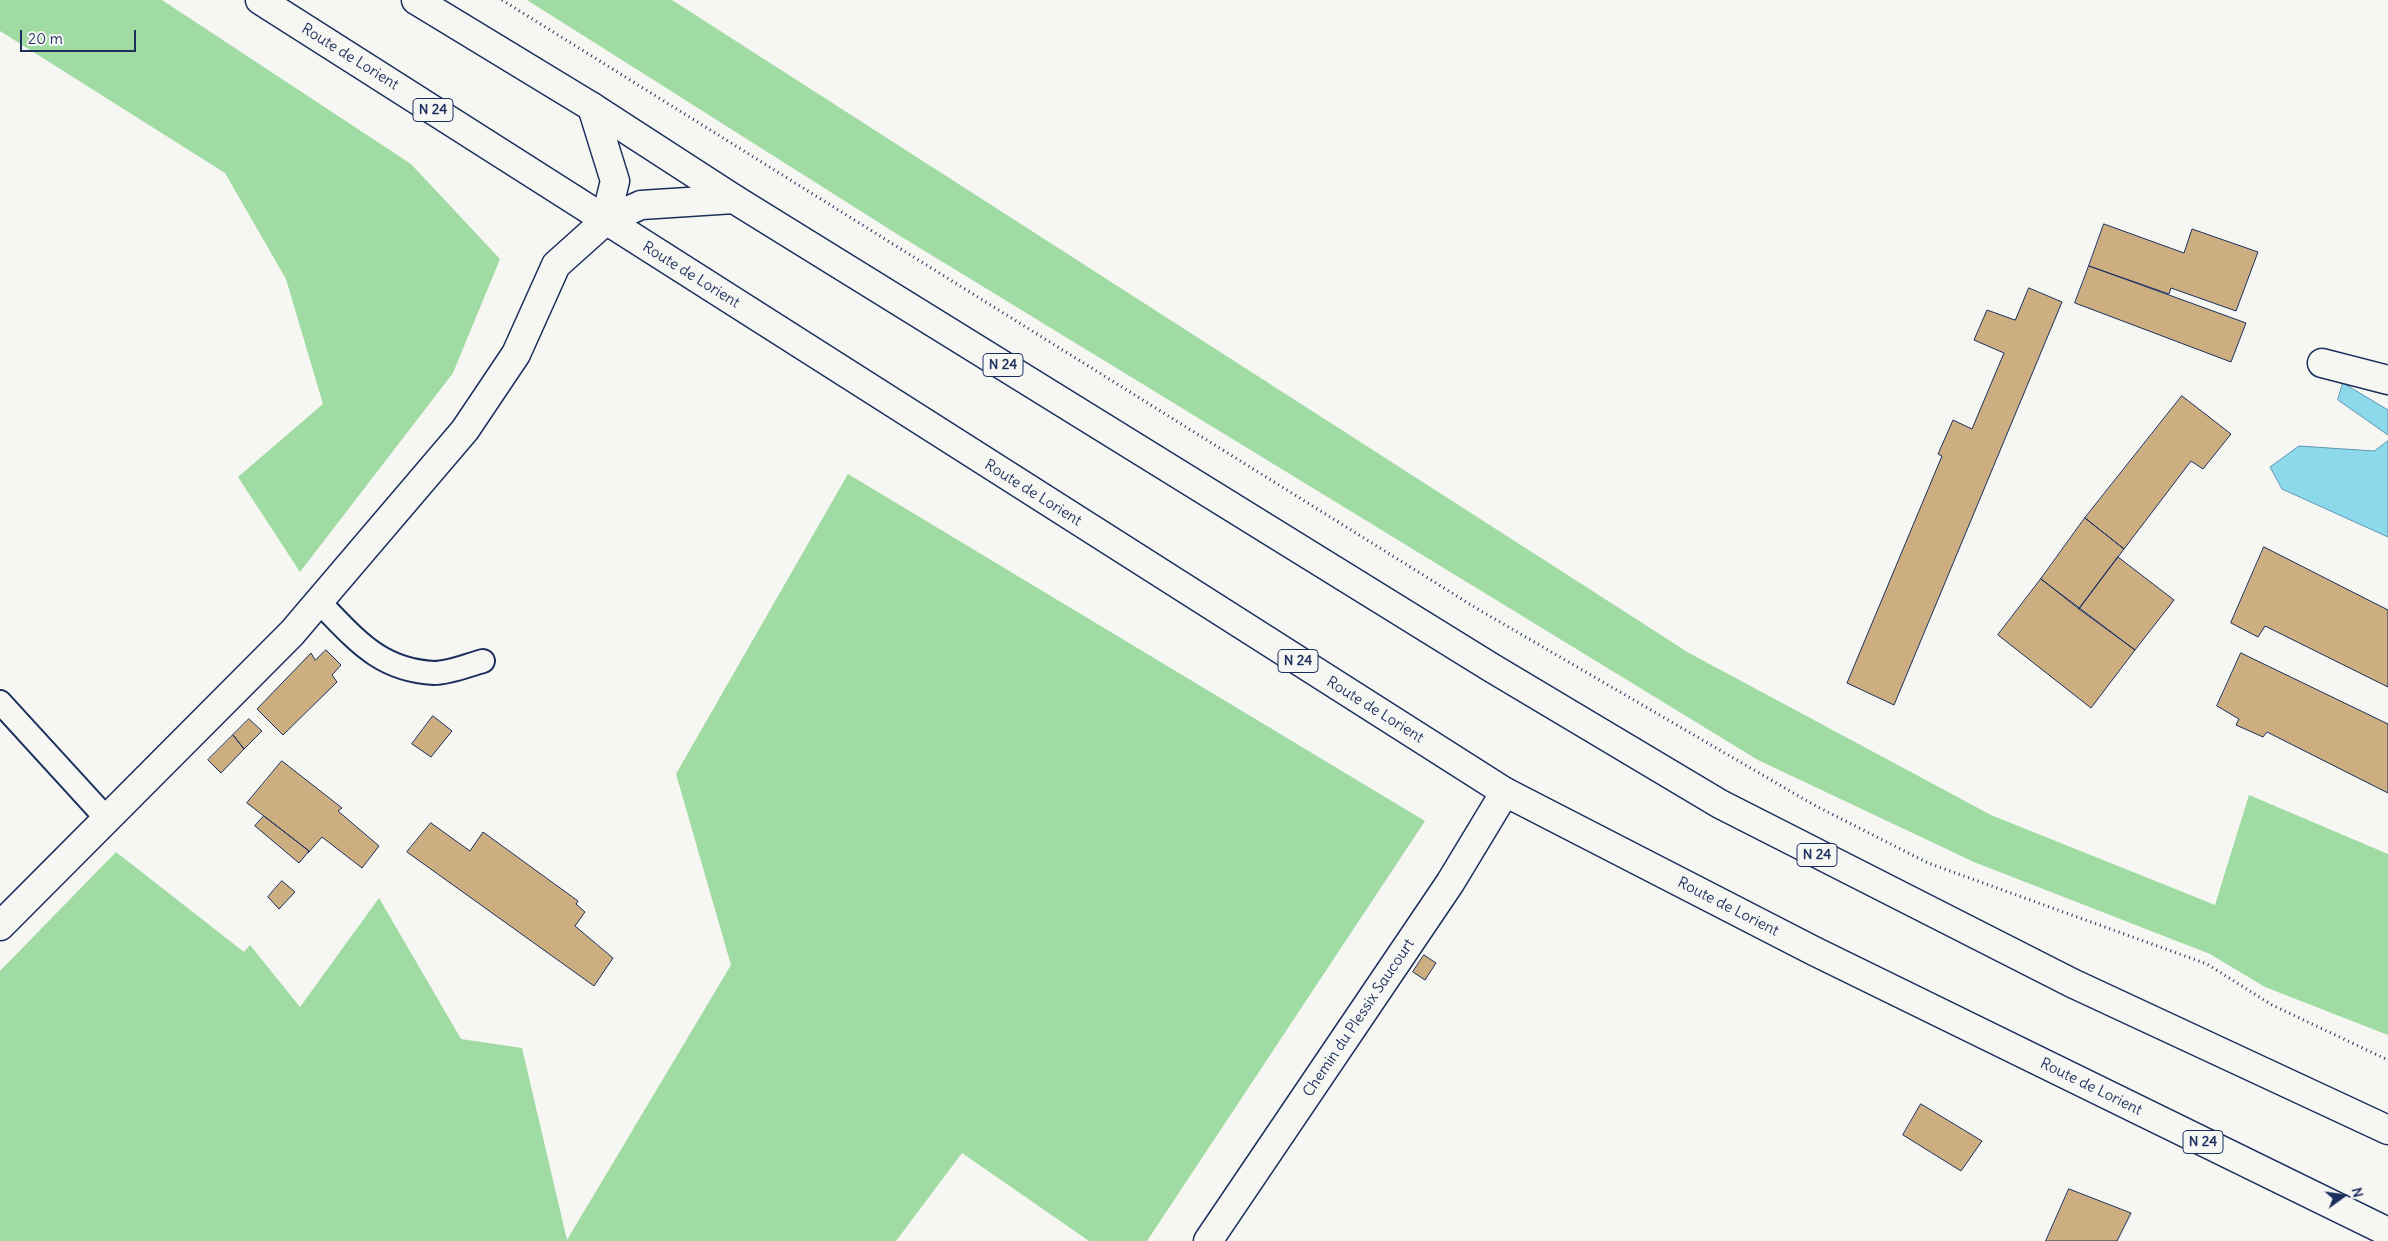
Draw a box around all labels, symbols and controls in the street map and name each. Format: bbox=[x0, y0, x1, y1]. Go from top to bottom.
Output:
scale bar bbox=[22, 20, 139, 52]
street label: Route de Lorient bbox=[298, 20, 402, 94]
text: 20 m bbox=[28, 29, 63, 48]
road number: N 24 bbox=[413, 98, 453, 122]
street label: Route de Lorient bbox=[639, 238, 743, 312]
road number: N 24 bbox=[983, 354, 1023, 376]
street label: Route de Lorient bbox=[981, 456, 1085, 530]
road number: N 24 bbox=[1278, 649, 1318, 672]
street label: Route de Lorient bbox=[1323, 673, 1427, 747]
road number: N 24 bbox=[1797, 844, 1837, 866]
street label: Route de Lorient bbox=[1674, 874, 1782, 940]
street label: Chemin du Plessix Saucourt bbox=[1299, 936, 1419, 1100]
street label: Route de Lorient bbox=[2037, 1055, 2145, 1119]
road number: N 24 bbox=[2183, 1130, 2223, 1154]
north arrow bbox=[2318, 1171, 2368, 1221]
text: N bbox=[2348, 1185, 2367, 1199]

